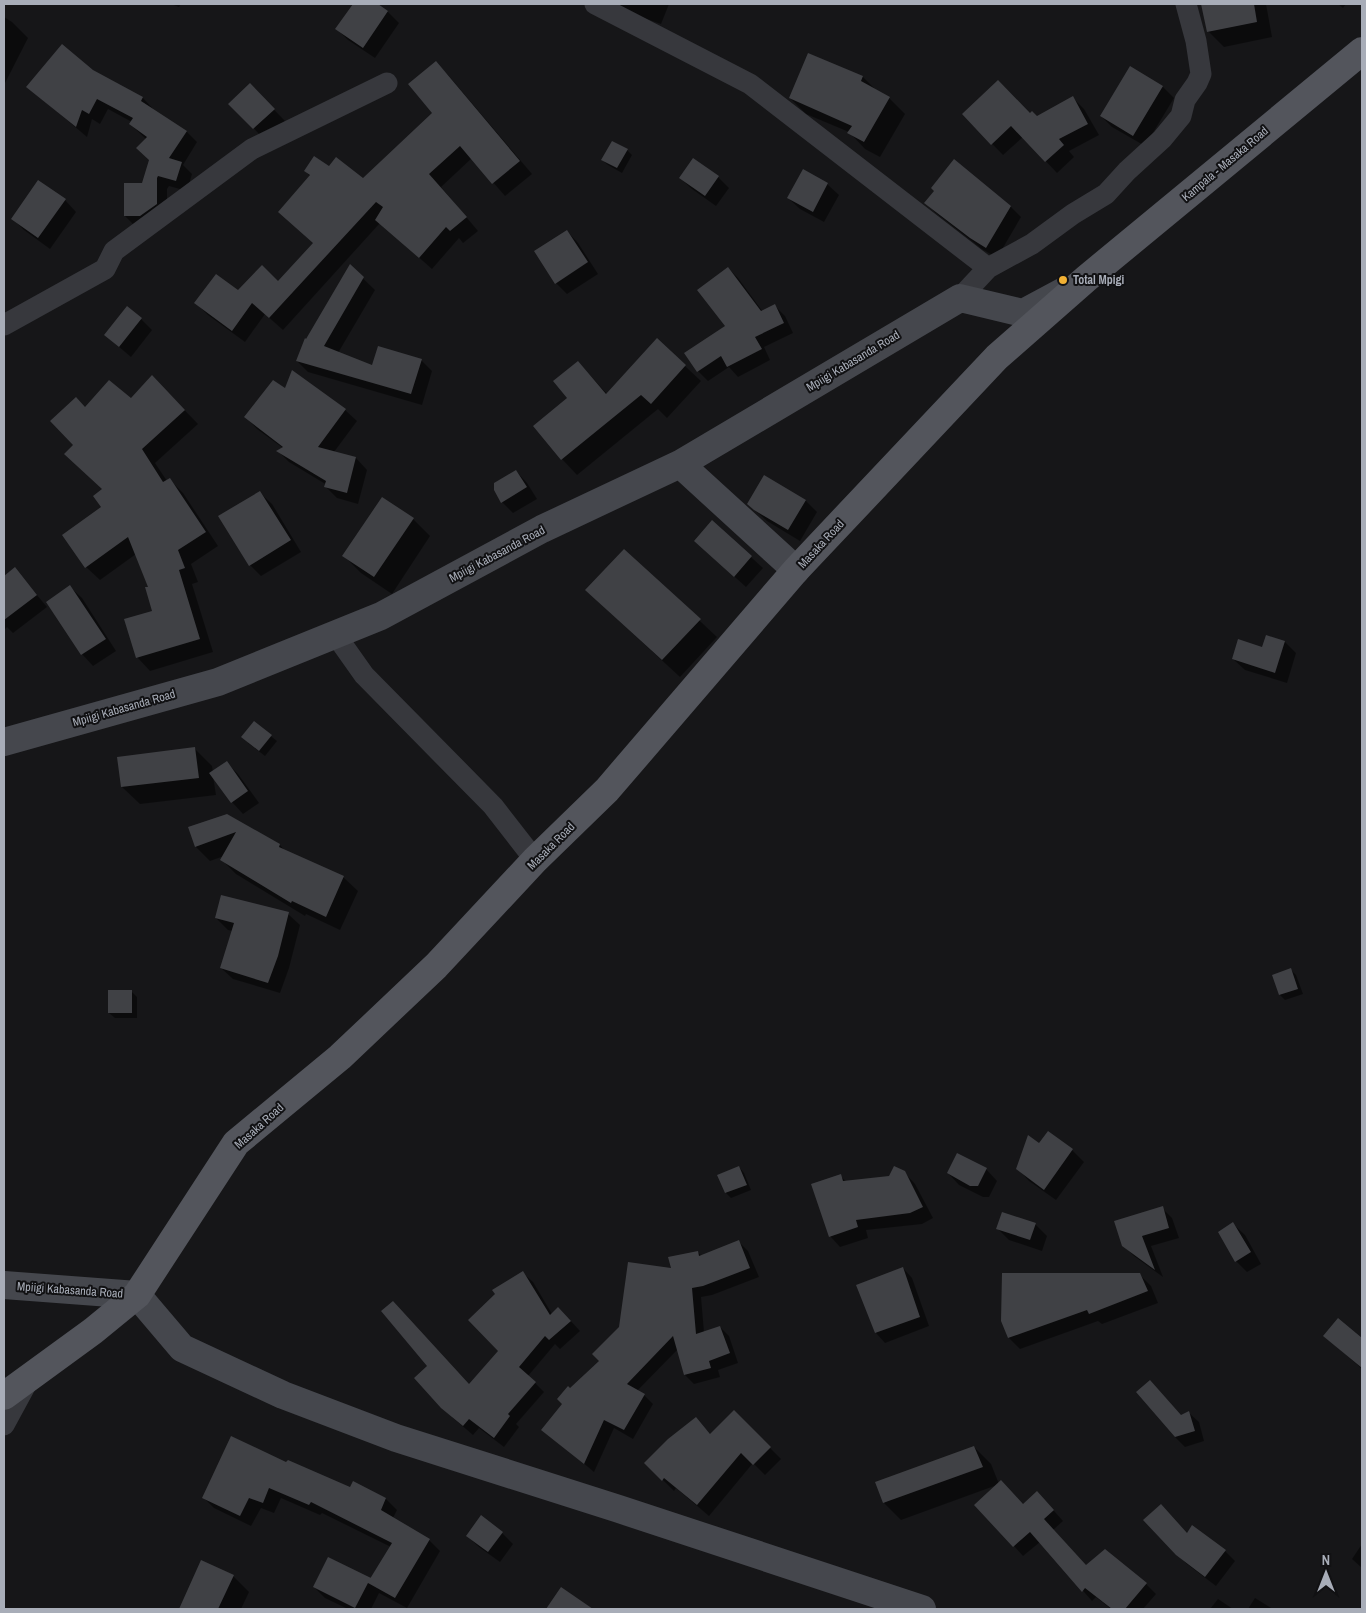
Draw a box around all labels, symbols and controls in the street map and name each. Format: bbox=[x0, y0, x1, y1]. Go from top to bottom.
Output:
street label: Kampala - Masaka Road bbox=[1178, 123, 1272, 205]
place label: Total Mpigi bbox=[1073, 272, 1124, 288]
marker: Total Mpigi bbox=[1057, 274, 1069, 286]
street label: Mpiigi Kabasanda Road bbox=[803, 327, 903, 395]
street label: Masaka Road bbox=[794, 516, 848, 572]
street label: Mpiigi Kabasanda Road bbox=[446, 522, 548, 586]
street label: Mpiigi Kabasanda Road bbox=[71, 686, 177, 730]
street label: Masaka Road bbox=[524, 819, 578, 873]
street label: Masaka Road bbox=[231, 1100, 287, 1152]
street label: Mpiigi Kabasanda Road bbox=[17, 1278, 123, 1302]
north arrow bbox=[1301, 1548, 1351, 1598]
text: N bbox=[1322, 1551, 1330, 1569]

